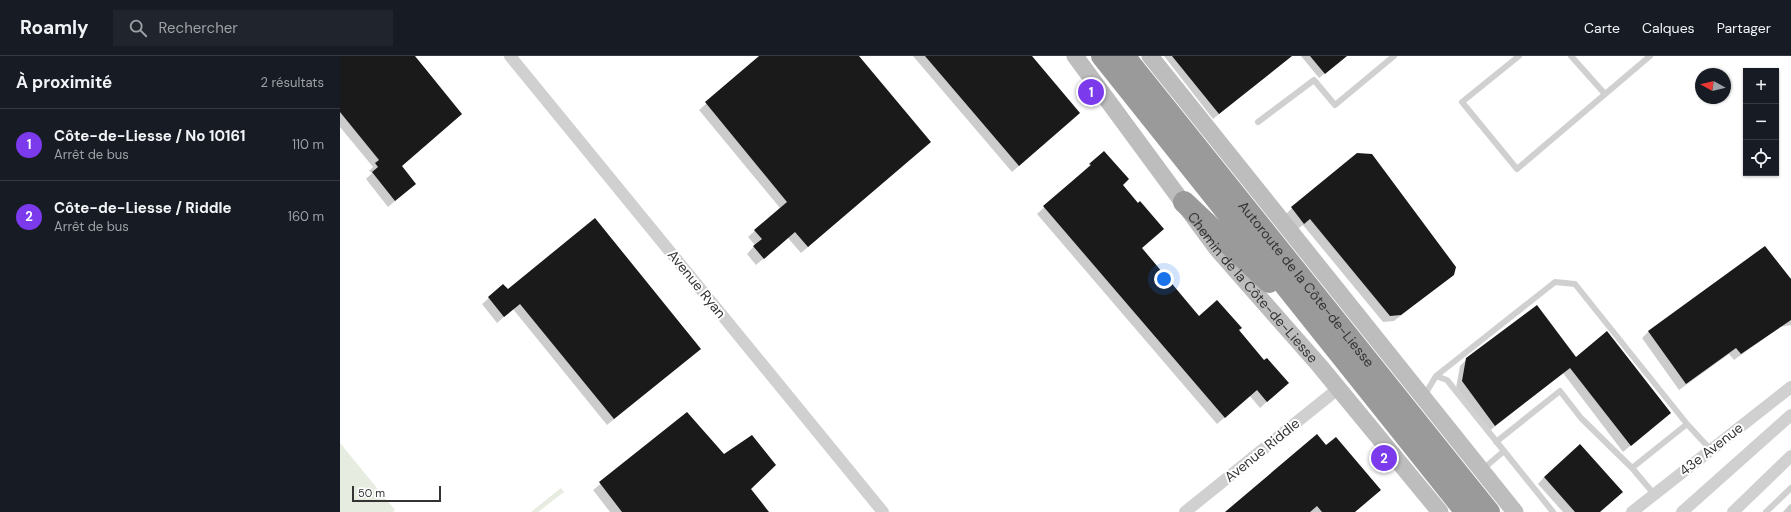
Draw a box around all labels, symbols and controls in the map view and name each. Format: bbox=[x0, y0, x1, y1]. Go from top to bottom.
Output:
search box bbox=[113, 10, 393, 46]
text: Roamly bbox=[20, 15, 89, 40]
icon: search bbox=[127, 17, 149, 39]
text: Rechercher bbox=[159, 18, 238, 38]
text: Carte bbox=[1584, 19, 1620, 37]
text: Calques bbox=[1642, 19, 1695, 37]
text: Partager bbox=[1717, 19, 1771, 37]
north arrow bbox=[1695, 68, 1731, 104]
map controls bbox=[1743, 68, 1779, 176]
button: + bbox=[1743, 68, 1779, 104]
text: À proximité bbox=[16, 71, 112, 93]
text: 2 résultats bbox=[261, 74, 324, 91]
pin: 1 bbox=[1078, 77, 1104, 107]
button: − bbox=[1743, 104, 1779, 140]
text: Côte-de-Liesse / No 10161 bbox=[54, 126, 245, 146]
text: 1 bbox=[27, 136, 31, 153]
text: 110 m bbox=[292, 136, 324, 153]
button: locate bbox=[1743, 140, 1779, 176]
text: Arrêt de bus bbox=[54, 146, 129, 163]
street label: Autoroute de la Côte-de-Liesse bbox=[1234, 197, 1379, 371]
text: Côte-de-Liesse / Riddle bbox=[54, 198, 232, 218]
text: 2 bbox=[25, 208, 33, 225]
text: 160 m bbox=[288, 208, 324, 225]
street label: Chemin de la Côte-de-Liesse bbox=[1184, 208, 1322, 367]
text: Arrêt de bus bbox=[54, 218, 129, 235]
street label: Avenue Ryan bbox=[664, 246, 730, 322]
your location bbox=[1154, 269, 1174, 289]
street label: Avenue Riddle bbox=[1221, 414, 1303, 486]
street label: 43e Avenue bbox=[1676, 418, 1747, 479]
pin: 2 bbox=[1371, 443, 1397, 473]
scale bar bbox=[352, 484, 441, 503]
text: 50 m bbox=[358, 486, 385, 500]

